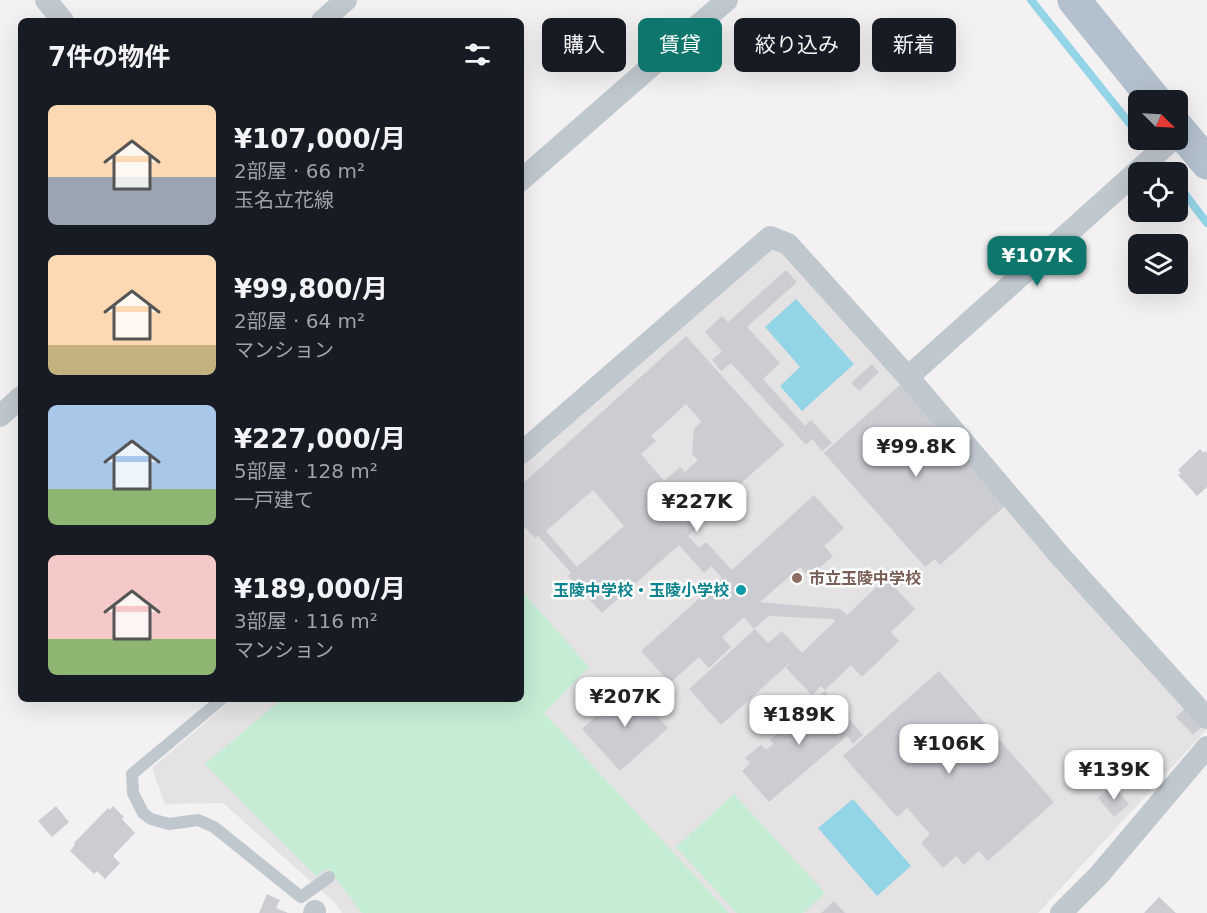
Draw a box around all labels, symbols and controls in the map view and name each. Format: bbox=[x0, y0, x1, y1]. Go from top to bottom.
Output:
chip: 購入 bbox=[542, 18, 626, 72]
chip: 賃貸 bbox=[638, 18, 722, 72]
chip: 絞り込み bbox=[734, 18, 860, 72]
chip: 新着 bbox=[872, 18, 956, 72]
icon: filters bbox=[461, 38, 494, 71]
text: 7件の物件 bbox=[48, 42, 170, 72]
north arrow bbox=[1128, 90, 1188, 150]
map controls bbox=[1128, 90, 1188, 294]
text: ¥107,000/月 bbox=[234, 124, 406, 154]
icon: home bbox=[96, 129, 168, 201]
text: 2部屋 · 66 m² bbox=[234, 159, 365, 183]
button: locate bbox=[1128, 162, 1188, 222]
text: 玉名立花線 bbox=[234, 188, 334, 212]
button: layers bbox=[1128, 234, 1188, 294]
pin: ¥107K bbox=[995, 236, 1079, 287]
text: ¥107K bbox=[1001, 243, 1073, 267]
text: ¥99,800/月 bbox=[234, 274, 388, 304]
icon: home bbox=[96, 279, 168, 351]
text: 2部屋 · 64 m² bbox=[234, 309, 365, 333]
text: マンション bbox=[234, 338, 334, 362]
text: ¥227,000/月 bbox=[234, 424, 406, 454]
pin: ¥99.8K bbox=[867, 427, 965, 478]
icon: home bbox=[96, 429, 168, 501]
text: ¥99.8K bbox=[877, 434, 955, 458]
text: 5部屋 · 128 m² bbox=[234, 459, 378, 483]
pin: ¥227K bbox=[655, 482, 739, 533]
text: 一戸建て bbox=[234, 488, 314, 512]
text: ¥227K bbox=[661, 489, 733, 513]
place label: 市立玉陵中学校 bbox=[809, 569, 921, 588]
marker: 市立玉陵中学校 bbox=[790, 571, 804, 585]
text: ¥189,000/月 bbox=[234, 574, 406, 604]
icon: home bbox=[96, 579, 168, 651]
place label: 玉陵中学校・玉陵小学校 bbox=[553, 581, 729, 600]
marker: 玉陵中学校・玉陵小学校 bbox=[734, 583, 748, 597]
text: 3部屋 · 116 m² bbox=[234, 609, 378, 633]
text: マンション bbox=[234, 638, 334, 662]
pin: ¥207K bbox=[583, 677, 667, 728]
text: ¥207K bbox=[589, 684, 661, 708]
pin: ¥189K bbox=[757, 695, 841, 746]
text: ¥189K bbox=[763, 702, 835, 726]
pin: ¥106K bbox=[907, 724, 991, 775]
text: ¥106K bbox=[913, 731, 985, 755]
pin: ¥139K bbox=[1072, 750, 1156, 801]
text: ¥139K bbox=[1078, 757, 1150, 781]

